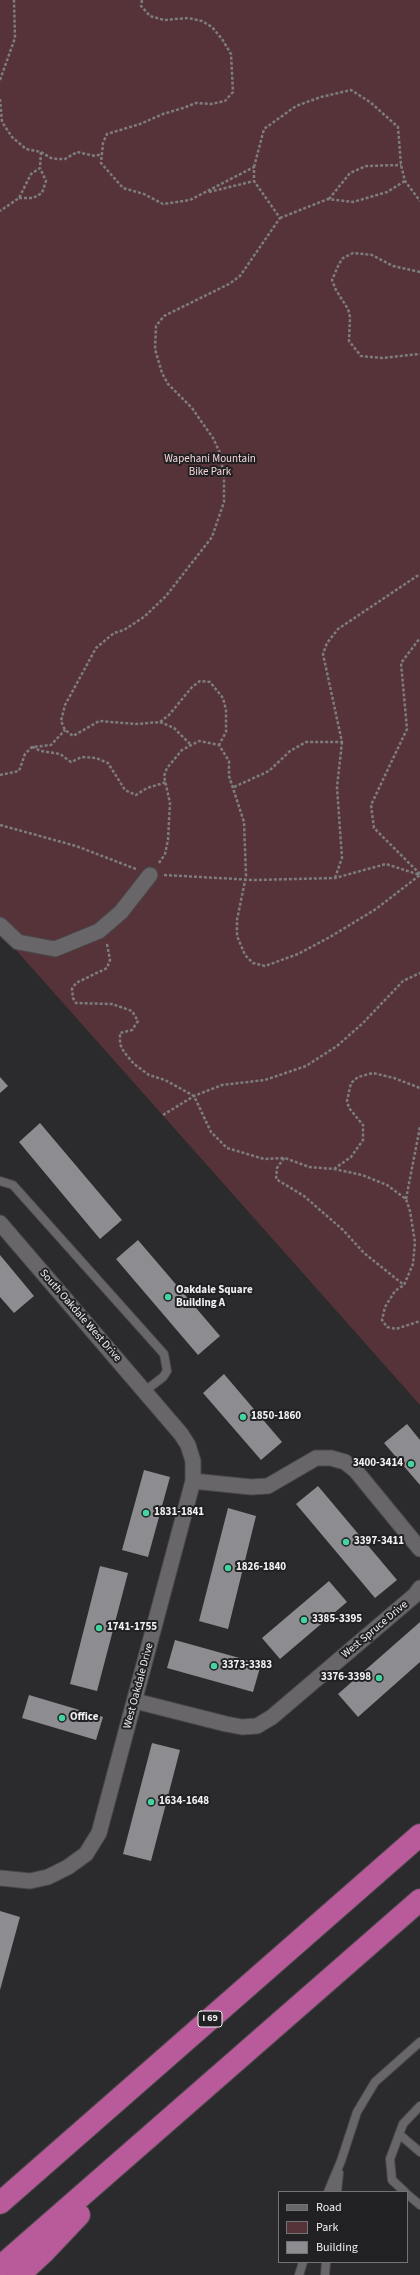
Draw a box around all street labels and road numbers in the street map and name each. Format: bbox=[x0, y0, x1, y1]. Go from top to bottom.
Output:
street label: South Oakdale West Drive bbox=[36, 1267, 124, 1365]
street label: West Spruce Drive bbox=[339, 1598, 411, 1662]
street label: West Oakdale Drive bbox=[121, 1642, 157, 1730]
road number: I 69 bbox=[198, 2011, 222, 2027]

